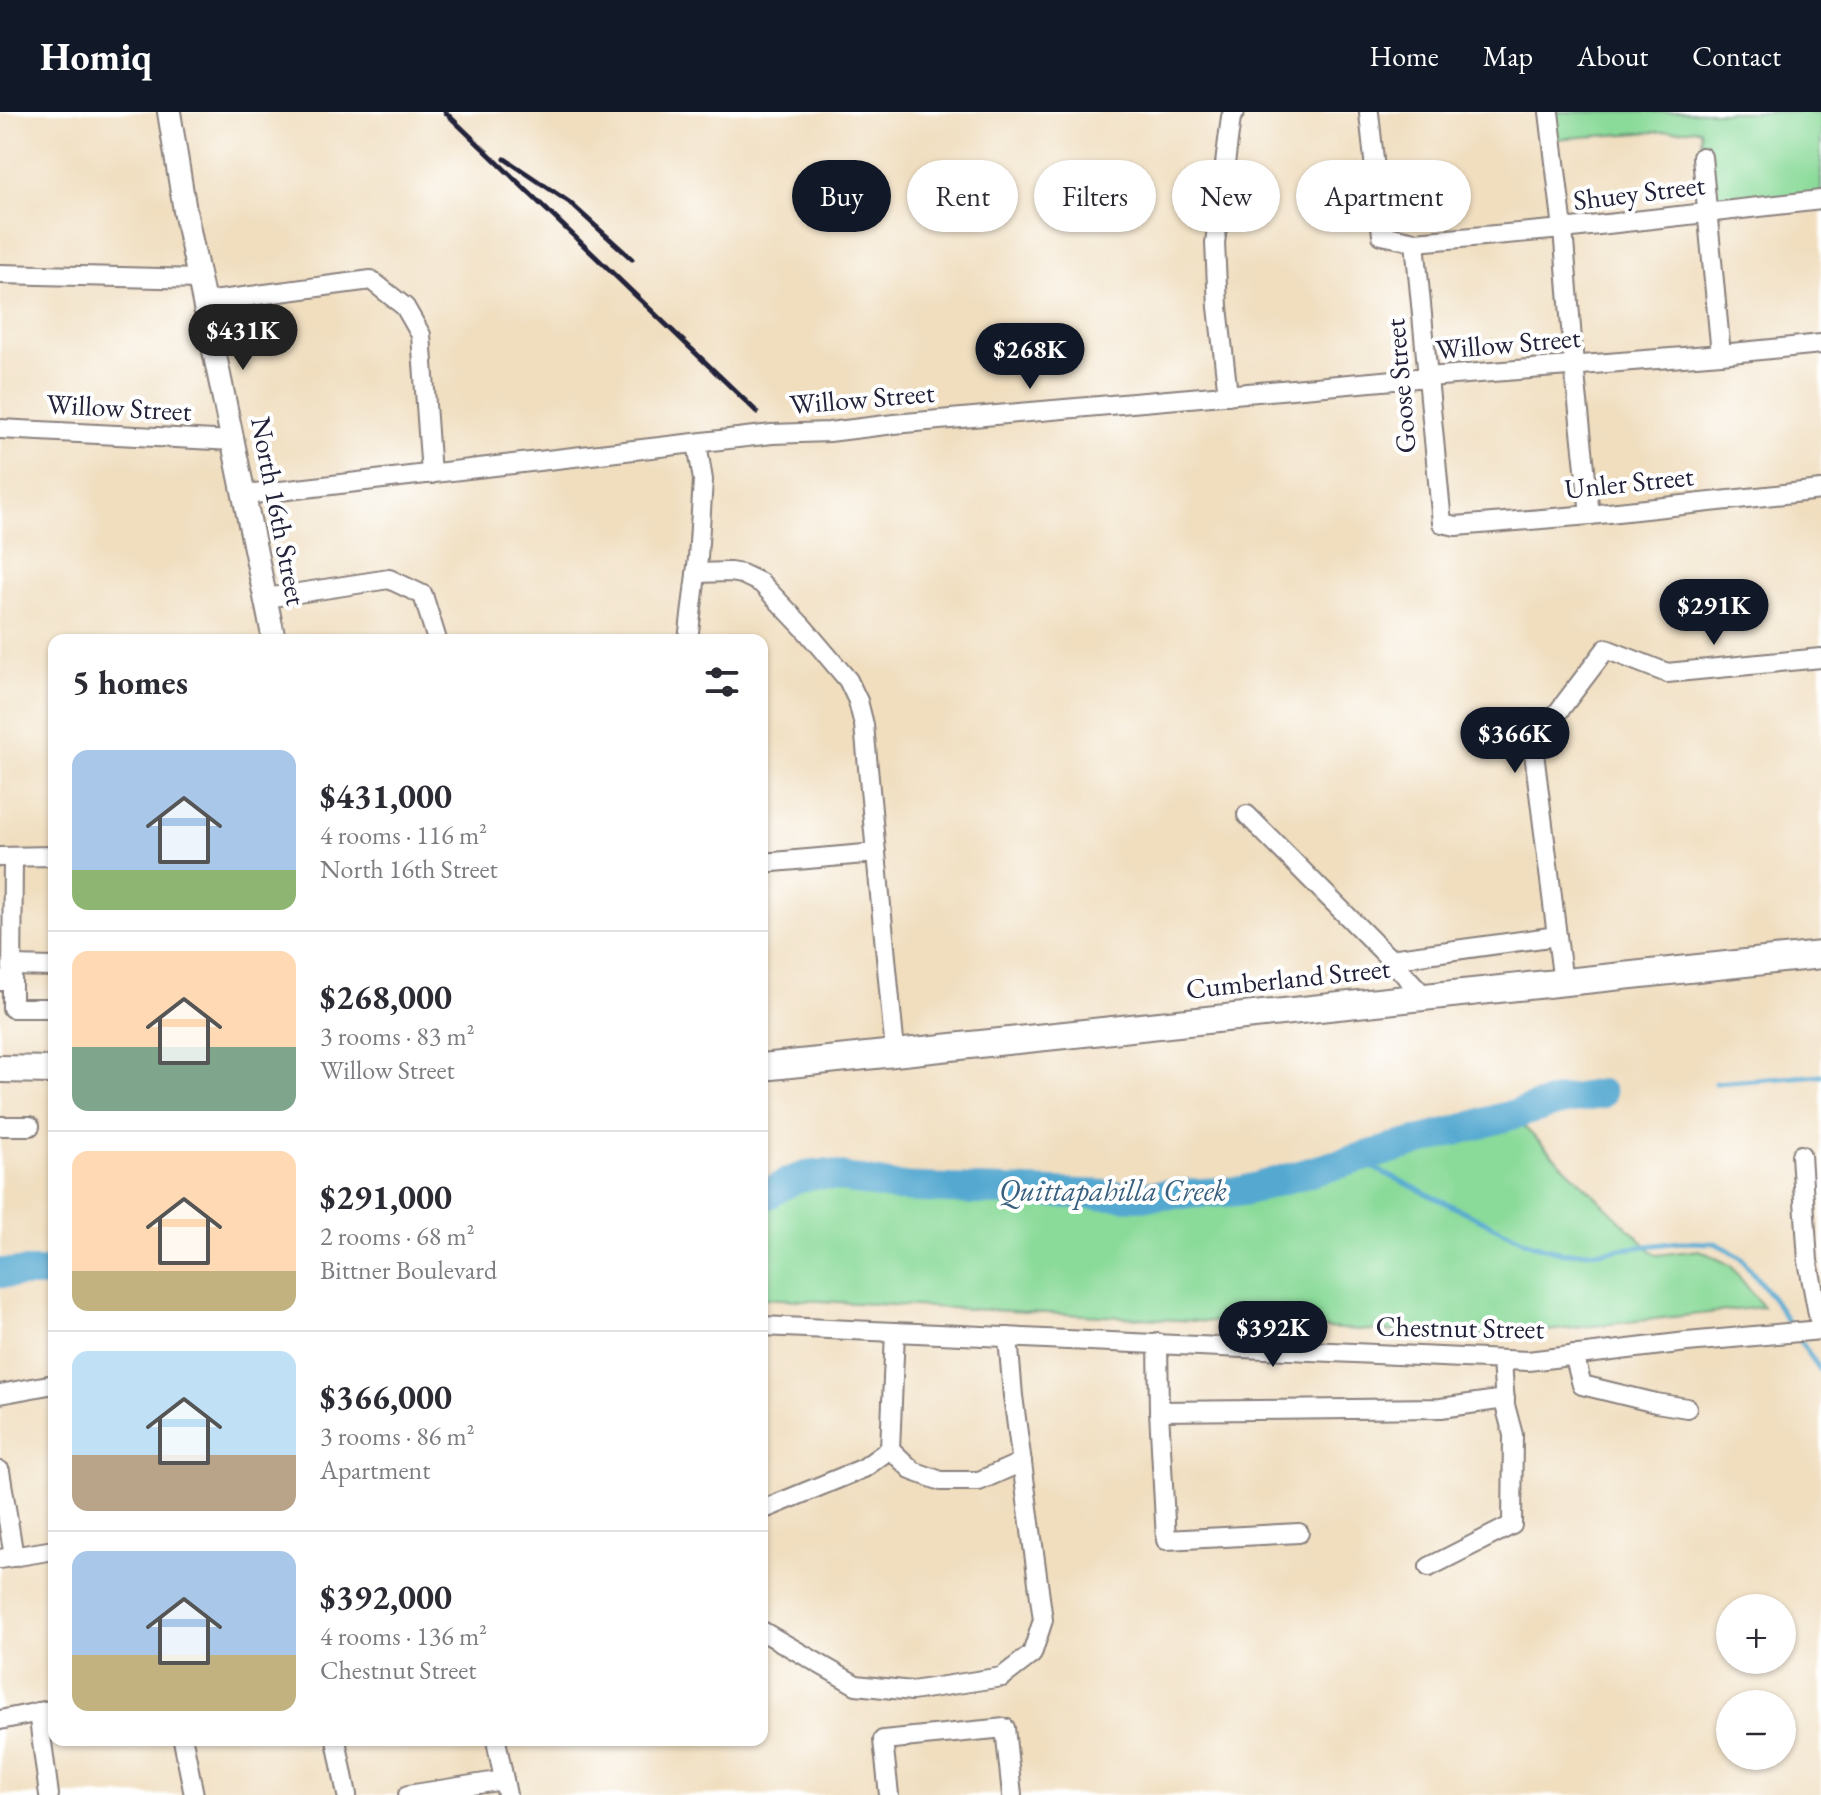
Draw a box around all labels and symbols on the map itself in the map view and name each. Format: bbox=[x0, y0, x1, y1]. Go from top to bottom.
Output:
street label: Shuey Street bbox=[1571, 166, 1707, 218]
pin: $431K bbox=[187, 304, 299, 372]
street label: Goose Street bbox=[1376, 317, 1424, 455]
street label: Willow Street bbox=[1434, 319, 1582, 367]
pin: $268K bbox=[974, 323, 1086, 391]
street label: Willow Street bbox=[788, 374, 936, 422]
street label: Willow Street bbox=[46, 385, 193, 429]
street label: North 16th Street bbox=[243, 414, 315, 609]
street label: Unler Street bbox=[1563, 457, 1696, 507]
pin: $291K bbox=[1658, 579, 1770, 647]
pin: $366K bbox=[1459, 707, 1571, 775]
street label: Cumberland Street bbox=[1184, 949, 1392, 1007]
water label: Quittapahilla Creek bbox=[999, 1171, 1227, 1210]
pin: $392K bbox=[1217, 1301, 1329, 1369]
street label: Chestnut Street bbox=[1375, 1308, 1545, 1346]

